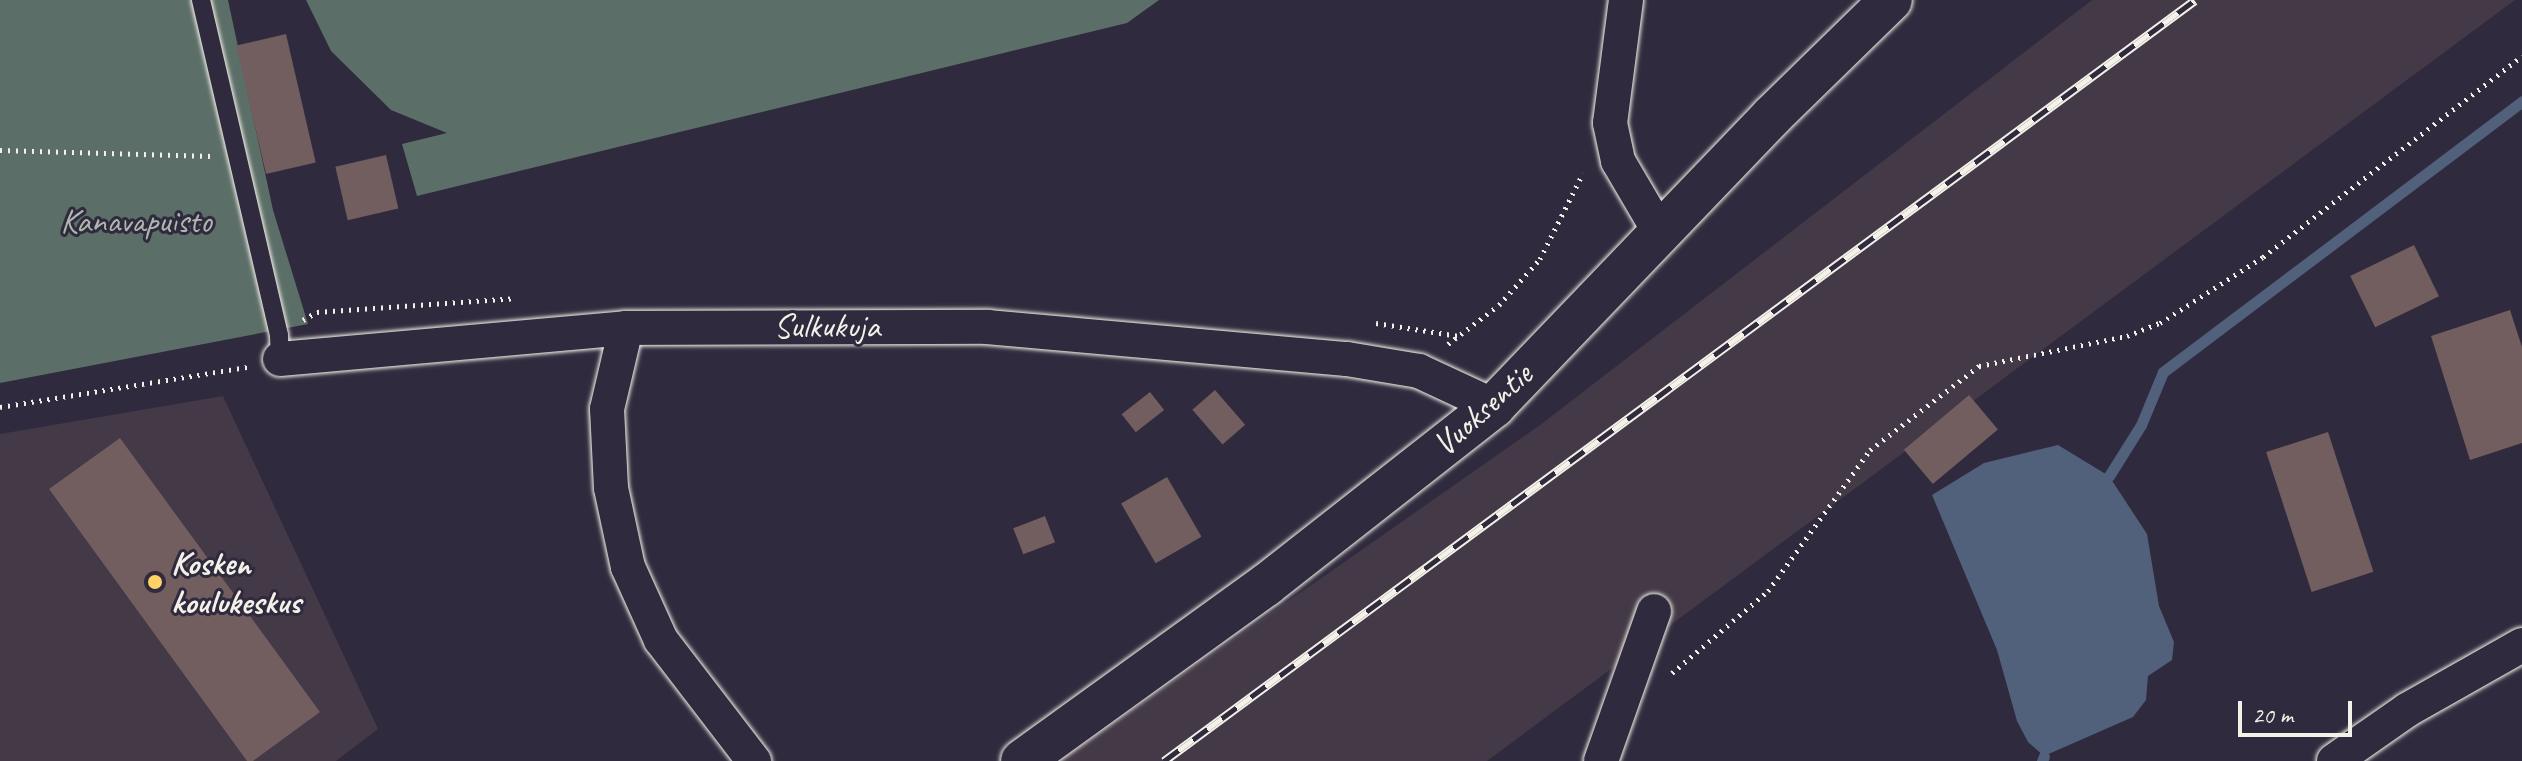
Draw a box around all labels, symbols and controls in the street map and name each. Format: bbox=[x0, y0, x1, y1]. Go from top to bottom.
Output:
park label: Kanavapuisto bbox=[60, 201, 212, 241]
street label: Sulkukuja bbox=[774, 306, 880, 346]
street label: Vuoksentie bbox=[1424, 354, 1540, 464]
place label: Kosken koulukeskus bbox=[171, 542, 301, 622]
marker: Kosken koulukeskus bbox=[146, 573, 164, 591]
scale bar bbox=[2242, 685, 2356, 735]
text: 20 m bbox=[2252, 700, 2293, 730]

